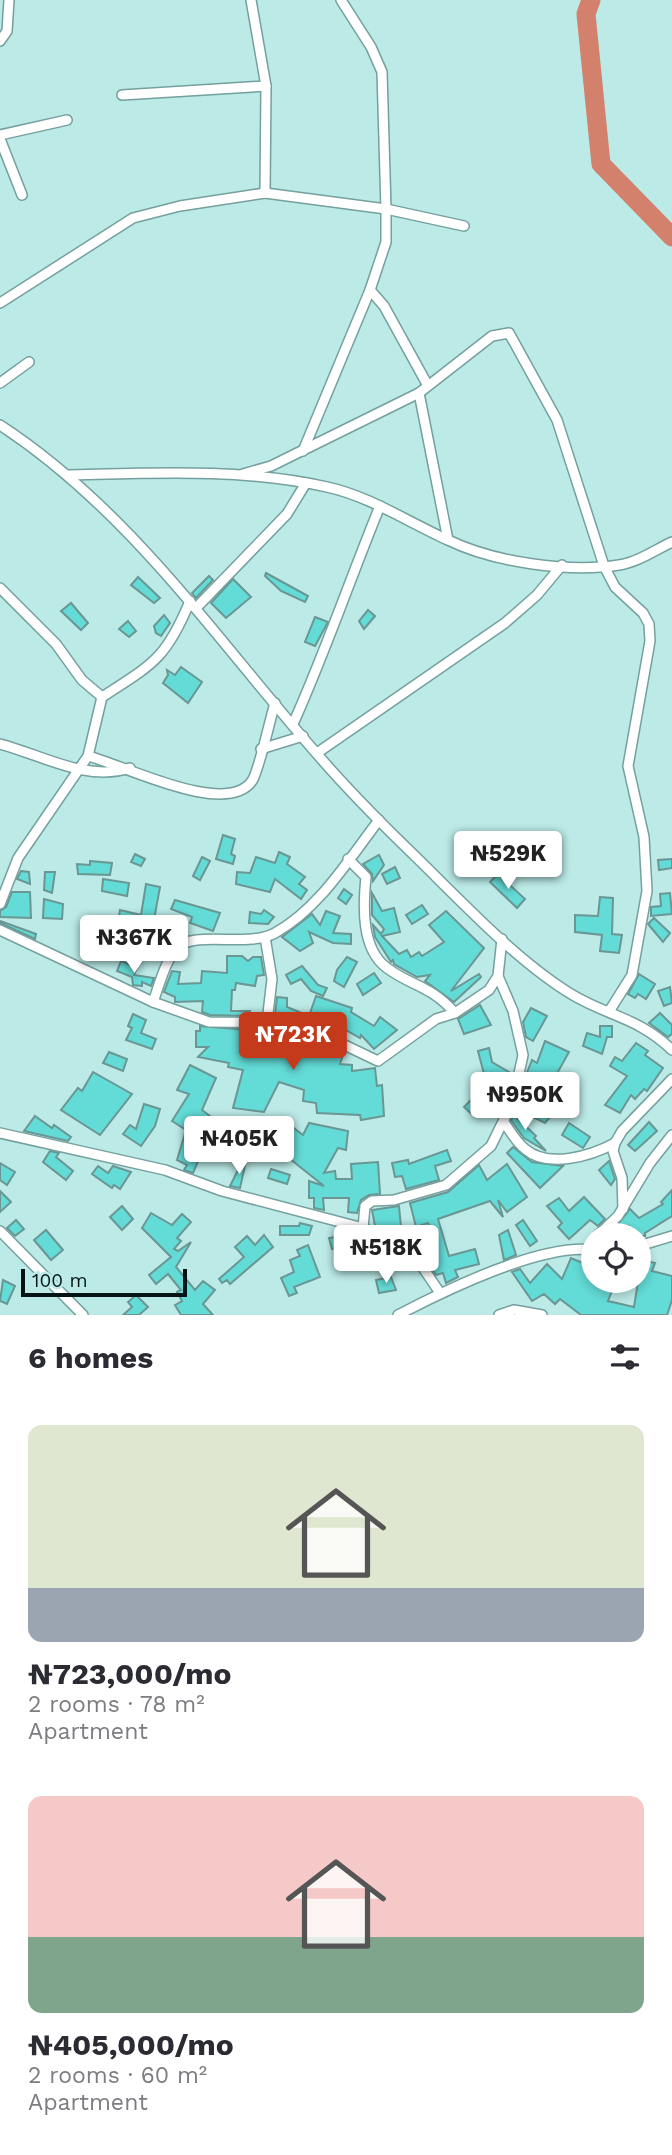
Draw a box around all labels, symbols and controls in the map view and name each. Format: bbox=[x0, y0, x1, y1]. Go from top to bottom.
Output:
pin: ₦529K bbox=[459, 832, 557, 891]
text: ₦529K bbox=[470, 840, 546, 867]
pin: ₦367K bbox=[85, 916, 183, 975]
text: ₦367K bbox=[96, 924, 172, 951]
pin: ₦723K bbox=[244, 1012, 342, 1072]
text: ₦723K bbox=[255, 1021, 331, 1048]
pin: ₦950K bbox=[476, 1072, 574, 1132]
text: ₦950K bbox=[486, 1081, 564, 1108]
pin: ₦405K bbox=[190, 1116, 288, 1176]
text: ₦405K bbox=[200, 1125, 278, 1152]
map controls bbox=[581, 1223, 651, 1293]
button: locate bbox=[581, 1223, 651, 1293]
pin: ₦518K bbox=[337, 1226, 435, 1285]
text: ₦518K bbox=[350, 1234, 422, 1261]
scale bar bbox=[21, 1266, 187, 1298]
text: 100 m bbox=[32, 1269, 88, 1292]
icon: filters bbox=[606, 1338, 644, 1376]
text: 6 homes bbox=[28, 1340, 153, 1375]
icon: home bbox=[273, 1470, 399, 1596]
text: ₦723,000/mo bbox=[28, 1656, 232, 1691]
text: 2 rooms · 78 m² bbox=[28, 1691, 205, 1718]
text: Apartment bbox=[28, 1718, 148, 1745]
icon: home bbox=[273, 1841, 399, 1967]
text: ₦405,000/mo bbox=[28, 2027, 234, 2062]
text: 2 rooms · 60 m² bbox=[28, 2062, 207, 2089]
text: Apartment bbox=[28, 2089, 148, 2116]

